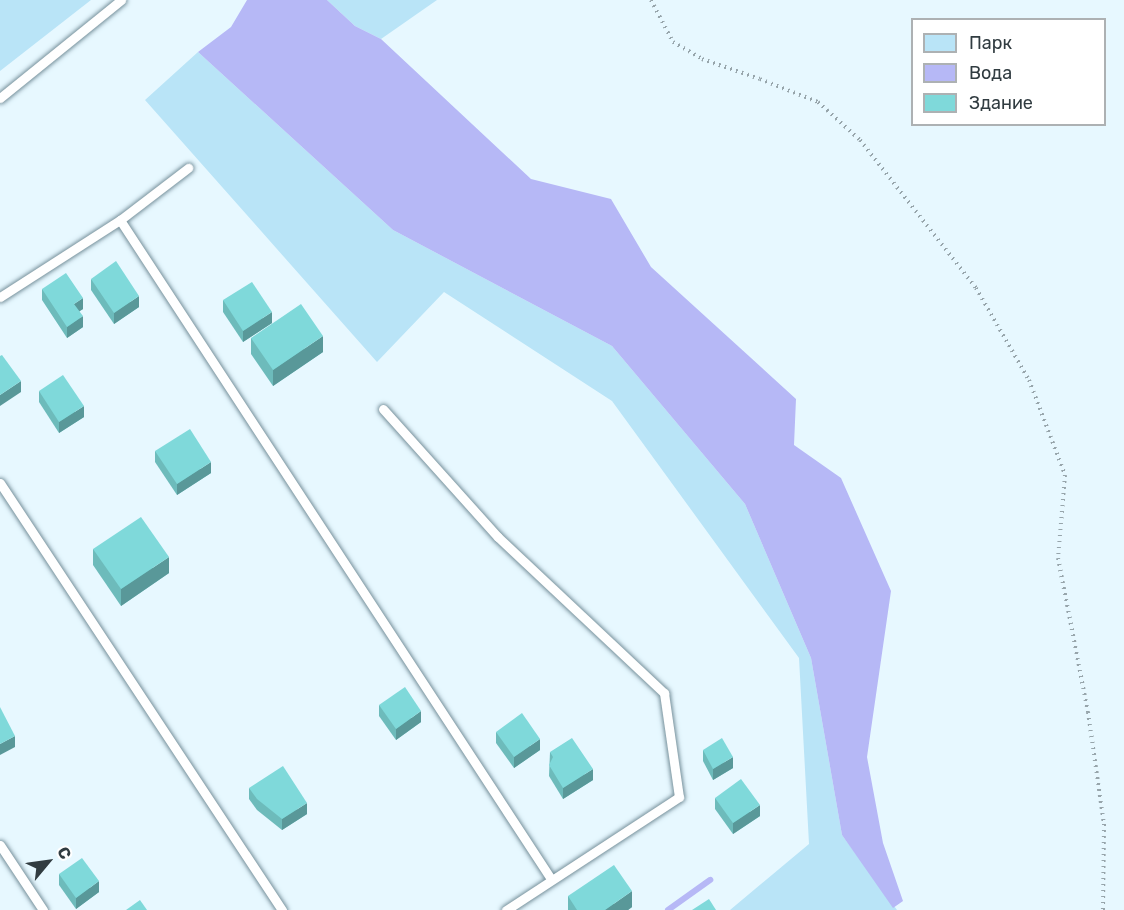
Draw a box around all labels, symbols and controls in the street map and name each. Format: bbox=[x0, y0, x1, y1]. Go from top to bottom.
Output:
legend bbox=[911, 18, 1106, 126]
text: Парк bbox=[969, 32, 1012, 54]
text: Вода bbox=[969, 62, 1012, 84]
text: Здание bbox=[969, 92, 1033, 114]
north arrow bbox=[18, 832, 78, 892]
text: С bbox=[53, 844, 75, 863]

